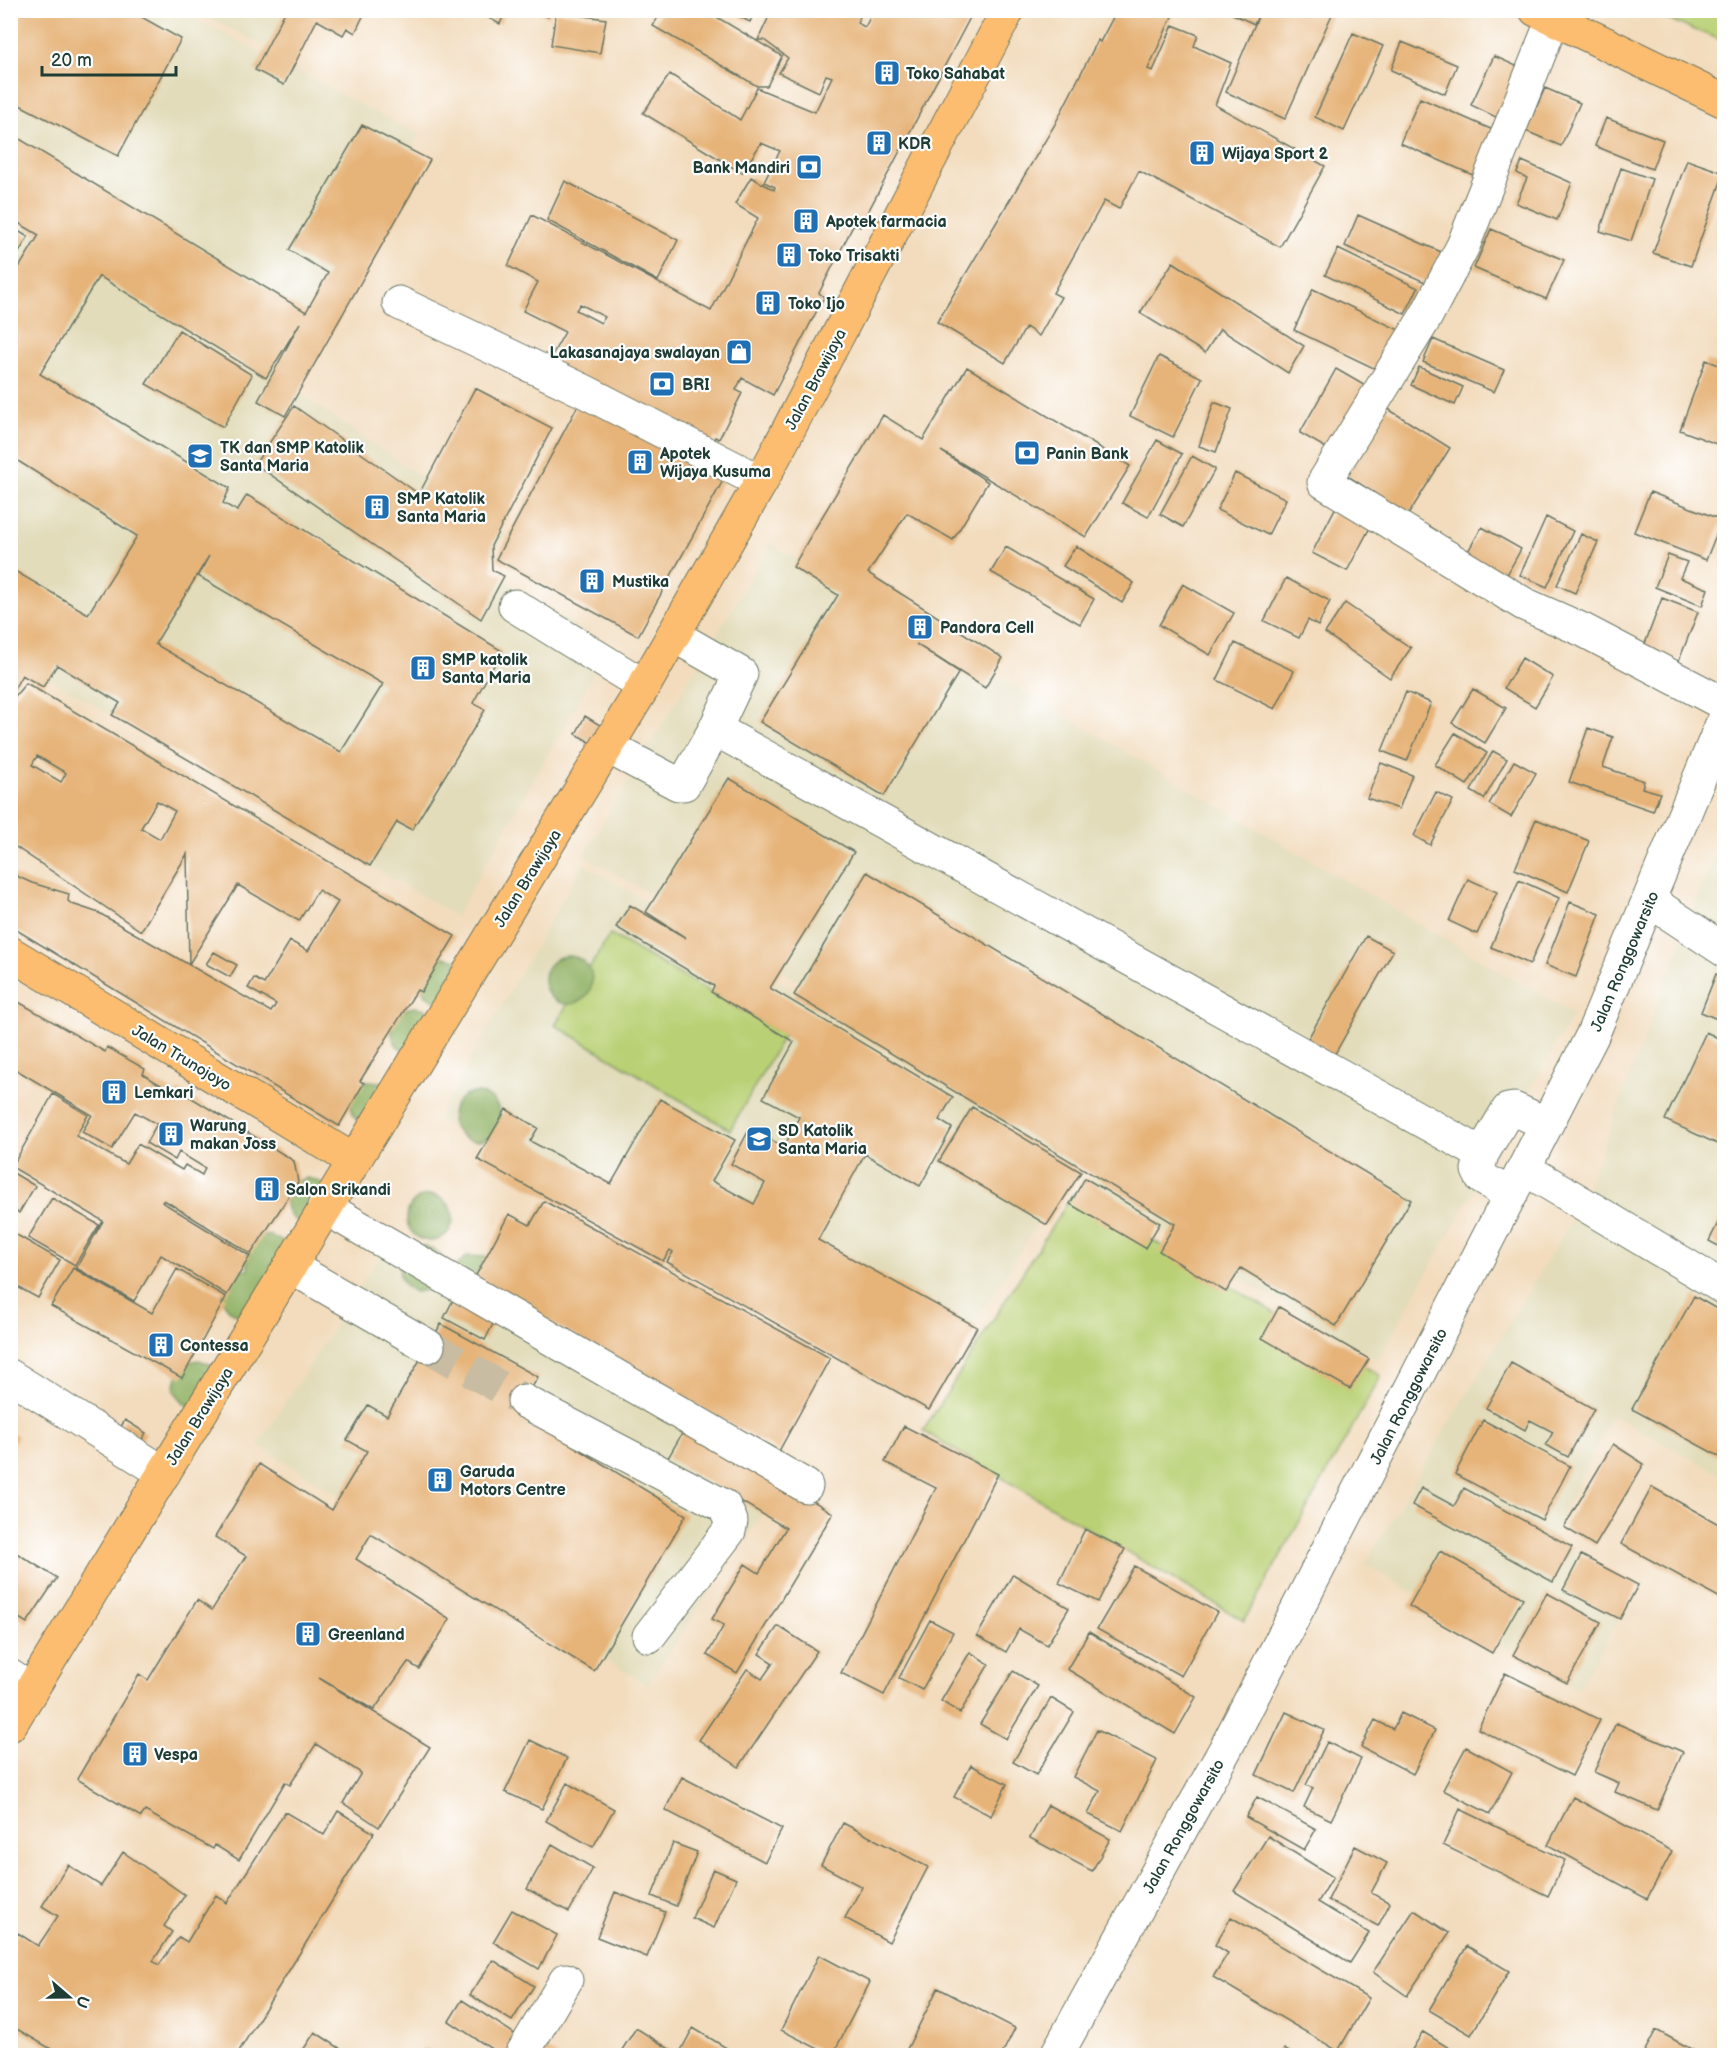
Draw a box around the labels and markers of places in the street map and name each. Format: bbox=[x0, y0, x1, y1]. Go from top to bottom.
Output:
building icon: Toko Sahabat bbox=[872, 58, 902, 88]
place label: Toko Sahabat bbox=[906, 65, 1005, 84]
building icon: KDR bbox=[864, 128, 894, 158]
place label: KDR bbox=[898, 135, 931, 154]
building icon: Wijaya Sport 2 bbox=[1187, 138, 1217, 168]
place label: Wijaya Sport 2 bbox=[1222, 145, 1329, 164]
bank icon: Bank Mandiri bbox=[794, 152, 824, 182]
place label: Bank Mandiri bbox=[692, 159, 790, 178]
building icon: Apotek farmacia bbox=[791, 206, 821, 236]
place label: Apotek farmacia bbox=[825, 213, 947, 232]
building icon: Toko Trisakti bbox=[774, 240, 804, 270]
place label: Toko Trisakti bbox=[808, 247, 899, 266]
building icon: Toko Ijo bbox=[753, 288, 783, 318]
place label: Toko Ijo bbox=[788, 295, 845, 314]
shop icon: Lakasanajaya swalayan bbox=[724, 337, 754, 367]
place label: Lakasanajaya swalayan bbox=[550, 344, 720, 363]
bank icon: BRI bbox=[647, 369, 677, 399]
place label: BRI bbox=[682, 376, 710, 395]
bank icon: Panin Bank bbox=[1012, 438, 1042, 468]
place label: TK dan SMP Katolik Santa Maria bbox=[220, 439, 364, 476]
school or university icon: TK dan SMP Katolik Santa Maria bbox=[185, 441, 215, 471]
place label: Apotek Wijaya Kusuma bbox=[659, 445, 771, 482]
place label: Panin Bank bbox=[1046, 445, 1129, 464]
building icon: Apotek Wijaya Kusuma bbox=[625, 447, 655, 477]
place label: SMP Katolik Santa Maria bbox=[397, 490, 486, 527]
building icon: SMP Katolik Santa Maria bbox=[362, 492, 392, 522]
building icon: Mustika bbox=[577, 566, 607, 596]
place label: Mustika bbox=[612, 573, 669, 592]
building icon: Pandora Cell bbox=[905, 612, 935, 642]
place label: Pandora Cell bbox=[940, 619, 1034, 638]
place label: SMP katolik Santa Maria bbox=[442, 651, 531, 688]
building icon: SMP katolik Santa Maria bbox=[408, 653, 438, 683]
building icon: Lemkari bbox=[99, 1077, 129, 1107]
place label: Lemkari bbox=[134, 1084, 193, 1103]
place label: Warung makan Joss bbox=[190, 1117, 276, 1154]
building icon: Warung makan Joss bbox=[156, 1119, 186, 1149]
place label: SD Katolik Santa Maria bbox=[778, 1122, 867, 1159]
school or university icon: SD Katolik Santa Maria bbox=[744, 1124, 774, 1154]
building icon: Salon Srikandi bbox=[252, 1174, 282, 1204]
place label: Salon Srikandi bbox=[286, 1181, 391, 1200]
building icon: Contessa bbox=[146, 1330, 176, 1360]
place label: Contessa bbox=[180, 1337, 249, 1356]
place label: Garuda Motors Centre bbox=[460, 1463, 566, 1500]
building icon: Garuda Motors Centre bbox=[425, 1465, 455, 1495]
building icon: Greenland bbox=[293, 1619, 323, 1649]
place label: Greenland bbox=[328, 1626, 405, 1645]
building icon: Vespa bbox=[120, 1739, 150, 1769]
place label: Vespa bbox=[154, 1746, 198, 1765]

